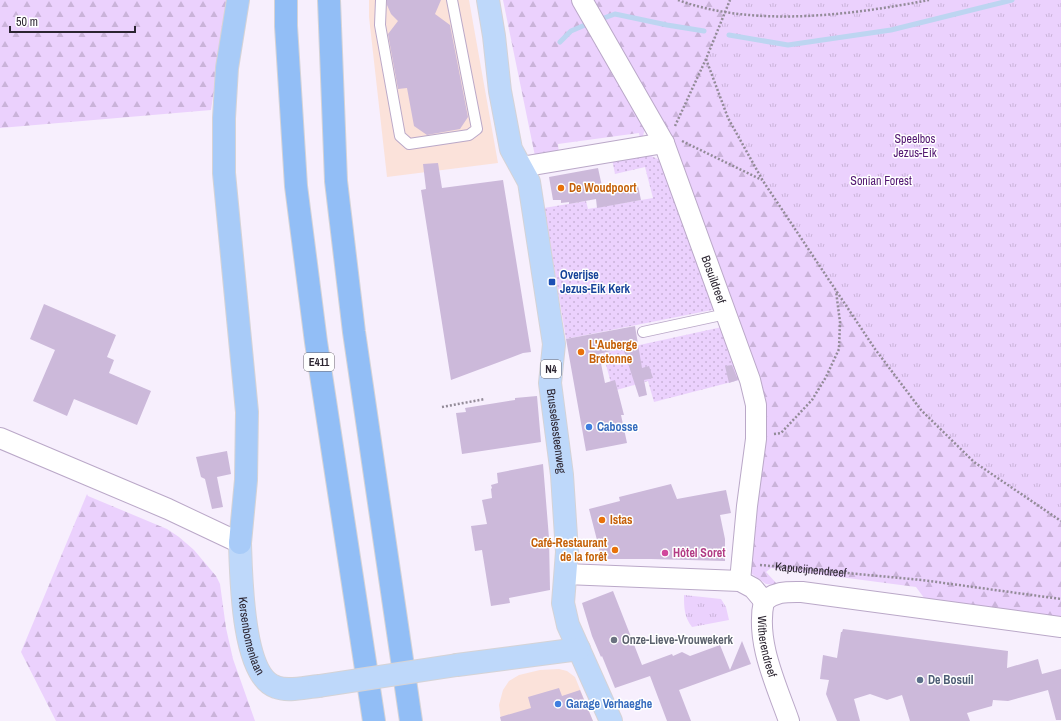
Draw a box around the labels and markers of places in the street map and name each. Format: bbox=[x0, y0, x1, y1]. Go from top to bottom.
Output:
place label: De Woudpoort bbox=[569, 180, 637, 196]
marker: De Woudpoort bbox=[556, 183, 566, 193]
place label: Overijse Jezus-Eik Kerk bbox=[560, 267, 631, 297]
marker: Overijse Jezus-Eik Kerk bbox=[547, 277, 557, 287]
place label: L'Auberge Bretonne bbox=[589, 337, 638, 367]
marker: L'Auberge Bretonne bbox=[576, 347, 586, 357]
place label: Cabosse bbox=[597, 419, 639, 435]
marker: Cabosse bbox=[584, 422, 594, 432]
place label: Istas bbox=[610, 512, 633, 528]
marker: Istas bbox=[597, 515, 607, 525]
place label: Café-Restaurant de la forêt bbox=[531, 535, 608, 565]
marker: Café-Restaurant de la forêt bbox=[610, 545, 620, 555]
place label: Hôtel Soret bbox=[673, 545, 726, 561]
marker: Hôtel Soret bbox=[660, 548, 670, 558]
place label: Onze-Lieve-Vrouwekerk bbox=[622, 632, 734, 648]
marker: Onze-Lieve-Vrouwekerk bbox=[609, 635, 619, 645]
place label: De Bosuil bbox=[928, 672, 974, 688]
marker: De Bosuil bbox=[915, 675, 925, 685]
place label: Garage Verhaeghe bbox=[566, 696, 653, 712]
marker: Garage Verhaeghe bbox=[553, 699, 563, 709]

